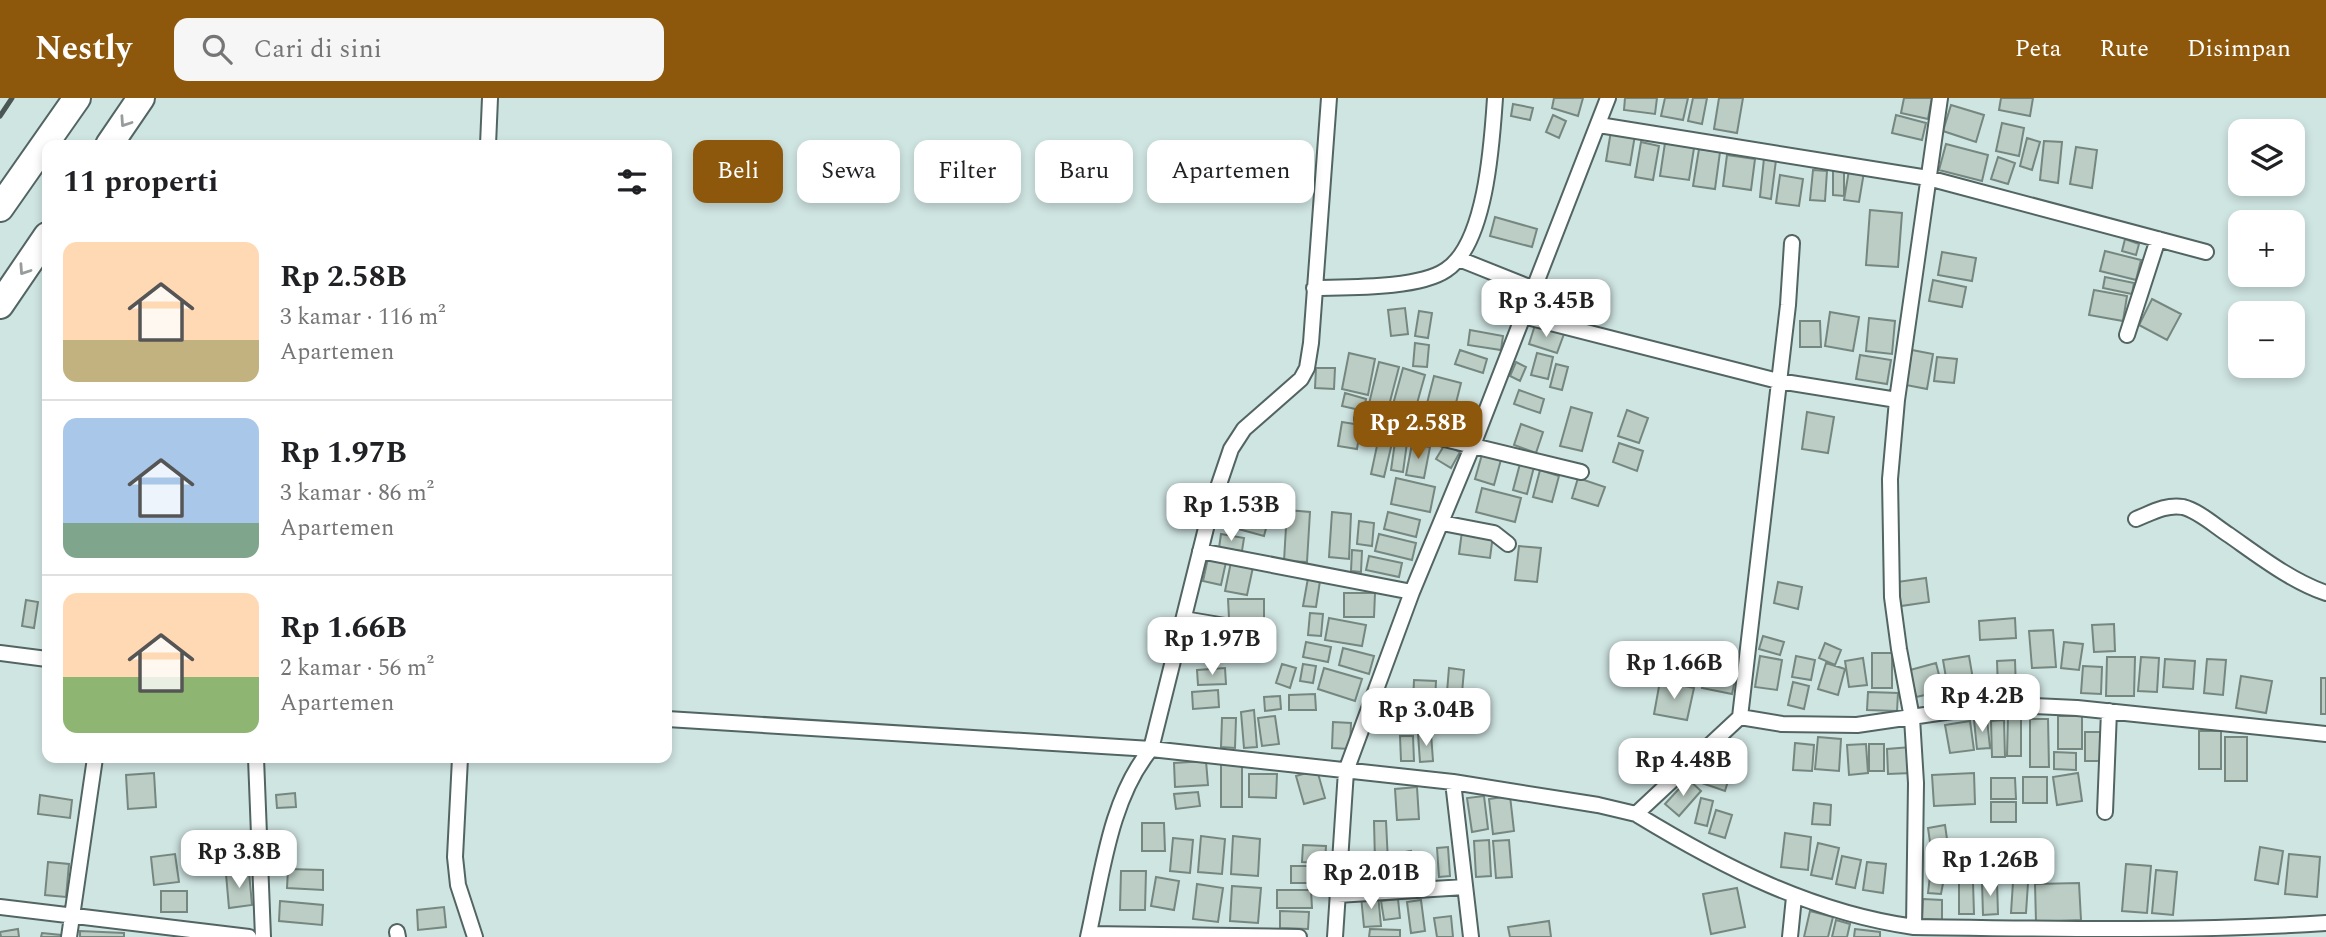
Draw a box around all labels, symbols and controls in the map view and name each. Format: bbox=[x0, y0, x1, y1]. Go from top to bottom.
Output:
search box bbox=[174, 18, 664, 81]
text: Nestly bbox=[35, 24, 132, 74]
text: Cari di sini bbox=[254, 29, 382, 69]
icon: search bbox=[198, 30, 236, 68]
text: Peta bbox=[2015, 31, 2061, 67]
text: Rute bbox=[2099, 31, 2149, 67]
text: Disimpan bbox=[2187, 31, 2291, 67]
one-way arrow bbox=[121, 114, 133, 127]
map controls bbox=[2228, 119, 2305, 378]
button: layers bbox=[2228, 119, 2305, 196]
chip: Beli bbox=[693, 140, 783, 203]
chip: Sewa bbox=[797, 140, 900, 203]
chip: Filter bbox=[914, 140, 1021, 203]
chip: Baru bbox=[1035, 140, 1133, 203]
chip: Apartemen bbox=[1147, 140, 1314, 203]
text: 11 properti bbox=[63, 159, 218, 205]
icon: filters bbox=[613, 163, 651, 201]
button: + bbox=[2228, 210, 2305, 287]
text: Rp 2.58B bbox=[280, 254, 407, 300]
one-way arrow bbox=[20, 262, 32, 275]
icon: home bbox=[119, 270, 203, 354]
pin: Rp 3.45B bbox=[1474, 280, 1618, 339]
text: Rp 3.45B bbox=[1497, 284, 1595, 319]
text: 3 kamar · 116 m² bbox=[280, 300, 446, 335]
button: − bbox=[2228, 301, 2305, 378]
text: Apartemen bbox=[280, 335, 394, 370]
pin: Rp 2.58B bbox=[1346, 402, 1490, 461]
text: Rp 2.58B bbox=[1369, 406, 1467, 441]
text: Rp 1.97B bbox=[280, 430, 407, 476]
icon: home bbox=[119, 446, 203, 530]
text: 3 kamar · 86 m² bbox=[280, 476, 434, 511]
pin: Rp 1.53B bbox=[1159, 484, 1303, 543]
text: Rp 1.53B bbox=[1182, 488, 1280, 523]
text: Apartemen bbox=[280, 511, 394, 546]
text: Rp 1.66B bbox=[280, 605, 407, 651]
pin: Rp 1.97B bbox=[1140, 618, 1284, 677]
icon: home bbox=[119, 621, 203, 705]
text: Rp 1.97B bbox=[1163, 622, 1261, 657]
pin: Rp 1.66B bbox=[1602, 642, 1746, 701]
text: Rp 1.66B bbox=[1625, 646, 1723, 681]
text: 2 kamar · 56 m² bbox=[280, 651, 434, 686]
pin: Rp 4.2B bbox=[1917, 674, 2047, 734]
text: Rp 4.2B bbox=[1940, 679, 2024, 714]
text: Apartemen bbox=[280, 686, 394, 721]
pin: Rp 3.04B bbox=[1354, 688, 1498, 748]
text: Rp 3.04B bbox=[1377, 693, 1475, 728]
pin: Rp 4.48B bbox=[1611, 738, 1755, 798]
text: Rp 4.48B bbox=[1634, 743, 1732, 778]
pin: Rp 3.8B bbox=[174, 830, 304, 890]
text: Rp 3.8B bbox=[197, 835, 281, 870]
pin: Rp 1.26B bbox=[1918, 838, 2062, 898]
text: Rp 1.26B bbox=[1941, 843, 2039, 878]
pin: Rp 2.01B bbox=[1299, 852, 1443, 911]
text: Rp 2.01B bbox=[1322, 856, 1420, 891]

